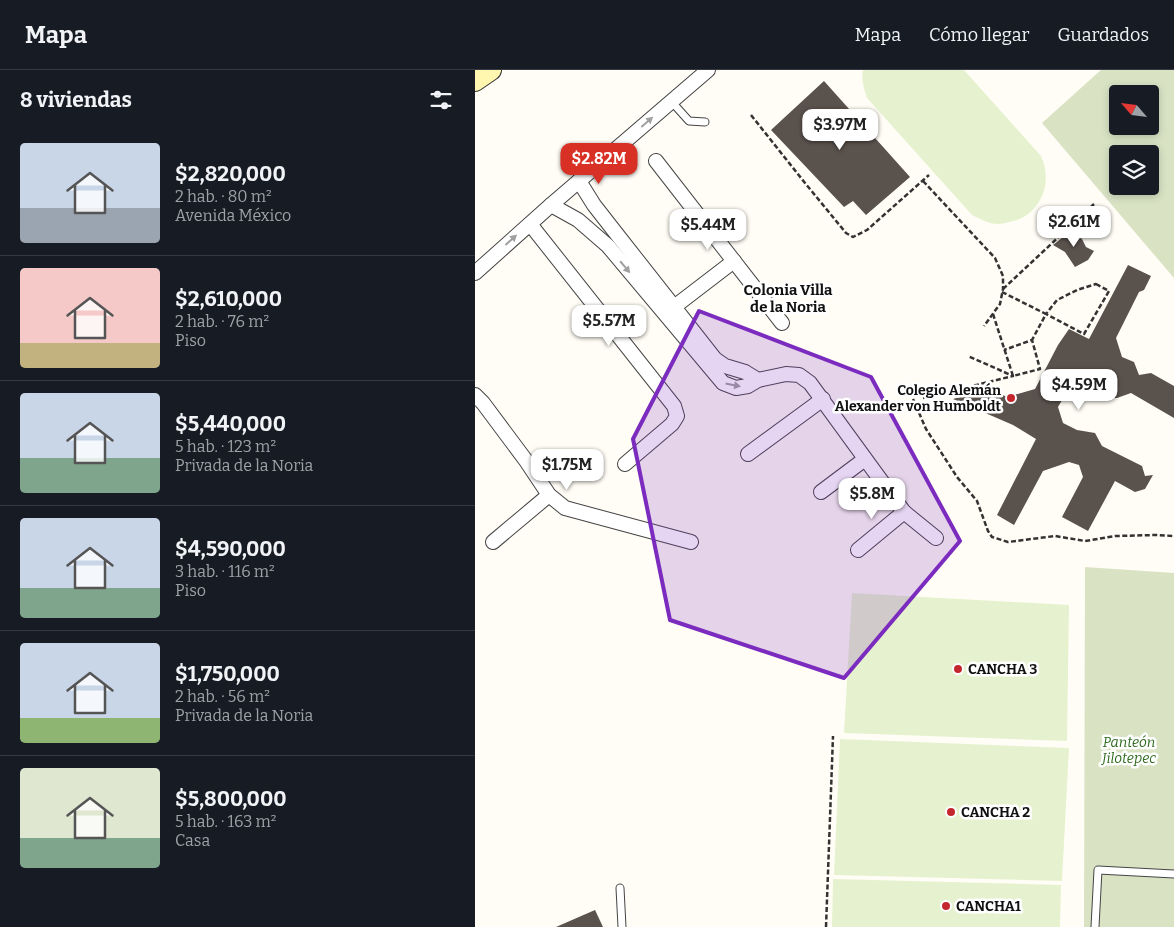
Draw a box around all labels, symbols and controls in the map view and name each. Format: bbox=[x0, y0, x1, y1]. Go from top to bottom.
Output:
text: Mapa bbox=[25, 21, 87, 49]
text: Mapa bbox=[855, 24, 901, 46]
text: Cómo llegar bbox=[929, 24, 1030, 46]
text: Guardados bbox=[1058, 24, 1149, 46]
north arrow bbox=[1109, 85, 1159, 135]
map controls bbox=[1109, 85, 1159, 195]
icon: filters bbox=[427, 86, 455, 114]
text: 8 viviendas bbox=[20, 87, 132, 113]
pin: $3.97M bbox=[799, 108, 881, 151]
text: $3.97M bbox=[813, 115, 867, 134]
one-way arrow bbox=[641, 117, 653, 128]
pin: $2.82M bbox=[558, 142, 640, 185]
button: layers bbox=[1109, 145, 1159, 195]
text: $2.82M bbox=[571, 149, 627, 168]
text: $2,820,000 bbox=[175, 161, 286, 187]
icon: home bbox=[60, 163, 120, 223]
text: 2 hab. · 80 m² bbox=[175, 187, 272, 206]
text: Avenida México bbox=[175, 206, 291, 225]
pin: $2.61M bbox=[1033, 206, 1115, 248]
pin: $5.44M bbox=[667, 208, 749, 251]
text: $2.61M bbox=[1048, 212, 1100, 231]
text: $5.44M bbox=[680, 215, 736, 234]
one-way arrow bbox=[505, 235, 518, 246]
one-way arrow bbox=[619, 260, 631, 272]
district label: Colonia Villa de la Noria bbox=[743, 281, 833, 316]
text: $2,610,000 bbox=[175, 286, 282, 312]
icon: home bbox=[60, 288, 120, 348]
pin: $5.57M bbox=[568, 304, 650, 347]
text: $5.57M bbox=[583, 311, 635, 330]
text: 2 hab. · 76 m² bbox=[175, 312, 269, 331]
text: Piso bbox=[175, 331, 206, 350]
pin: $4.59M bbox=[1038, 368, 1120, 411]
text: $4.59M bbox=[1051, 375, 1107, 394]
one-way arrow bbox=[725, 382, 741, 390]
place label: Colegio Alemán Alexander von Humboldt bbox=[835, 382, 1001, 415]
marker: Colegio Alemán Alexander von Humboldt bbox=[1005, 392, 1017, 404]
text: $5,440,000 bbox=[175, 411, 286, 437]
icon: home bbox=[60, 413, 120, 473]
text: 5 hab. · 123 m² bbox=[175, 437, 276, 456]
pin: $1.75M bbox=[526, 448, 608, 491]
text: $1.75M bbox=[542, 455, 592, 474]
text: Privada de la Noria bbox=[175, 456, 313, 475]
pin: $5.8M bbox=[837, 478, 907, 520]
text: $5.8M bbox=[849, 484, 895, 503]
text: $4,590,000 bbox=[175, 536, 286, 562]
icon: home bbox=[60, 538, 120, 598]
text: 3 hab. · 116 m² bbox=[175, 562, 275, 581]
text: Piso bbox=[175, 581, 206, 600]
text: $1,750,000 bbox=[175, 661, 280, 687]
place label: CANCHA 3 bbox=[968, 661, 1037, 678]
icon: home bbox=[60, 663, 120, 723]
marker: CANCHA 3 bbox=[952, 663, 964, 675]
text: 2 hab. · 56 m² bbox=[175, 687, 270, 706]
text: Privada de la Noria bbox=[175, 706, 313, 725]
park label: Panteón Jilotepec bbox=[1100, 734, 1156, 767]
text: $5,800,000 bbox=[175, 786, 287, 812]
icon: home bbox=[60, 788, 120, 848]
place label: CANCHA 2 bbox=[961, 804, 1030, 821]
marker: CANCHA 2 bbox=[945, 806, 957, 818]
text: 5 hab. · 163 m² bbox=[175, 812, 277, 831]
text: Casa bbox=[175, 831, 210, 850]
place label: CANCHA1 bbox=[956, 898, 1021, 915]
marker: CANCHA1 bbox=[940, 900, 952, 912]

